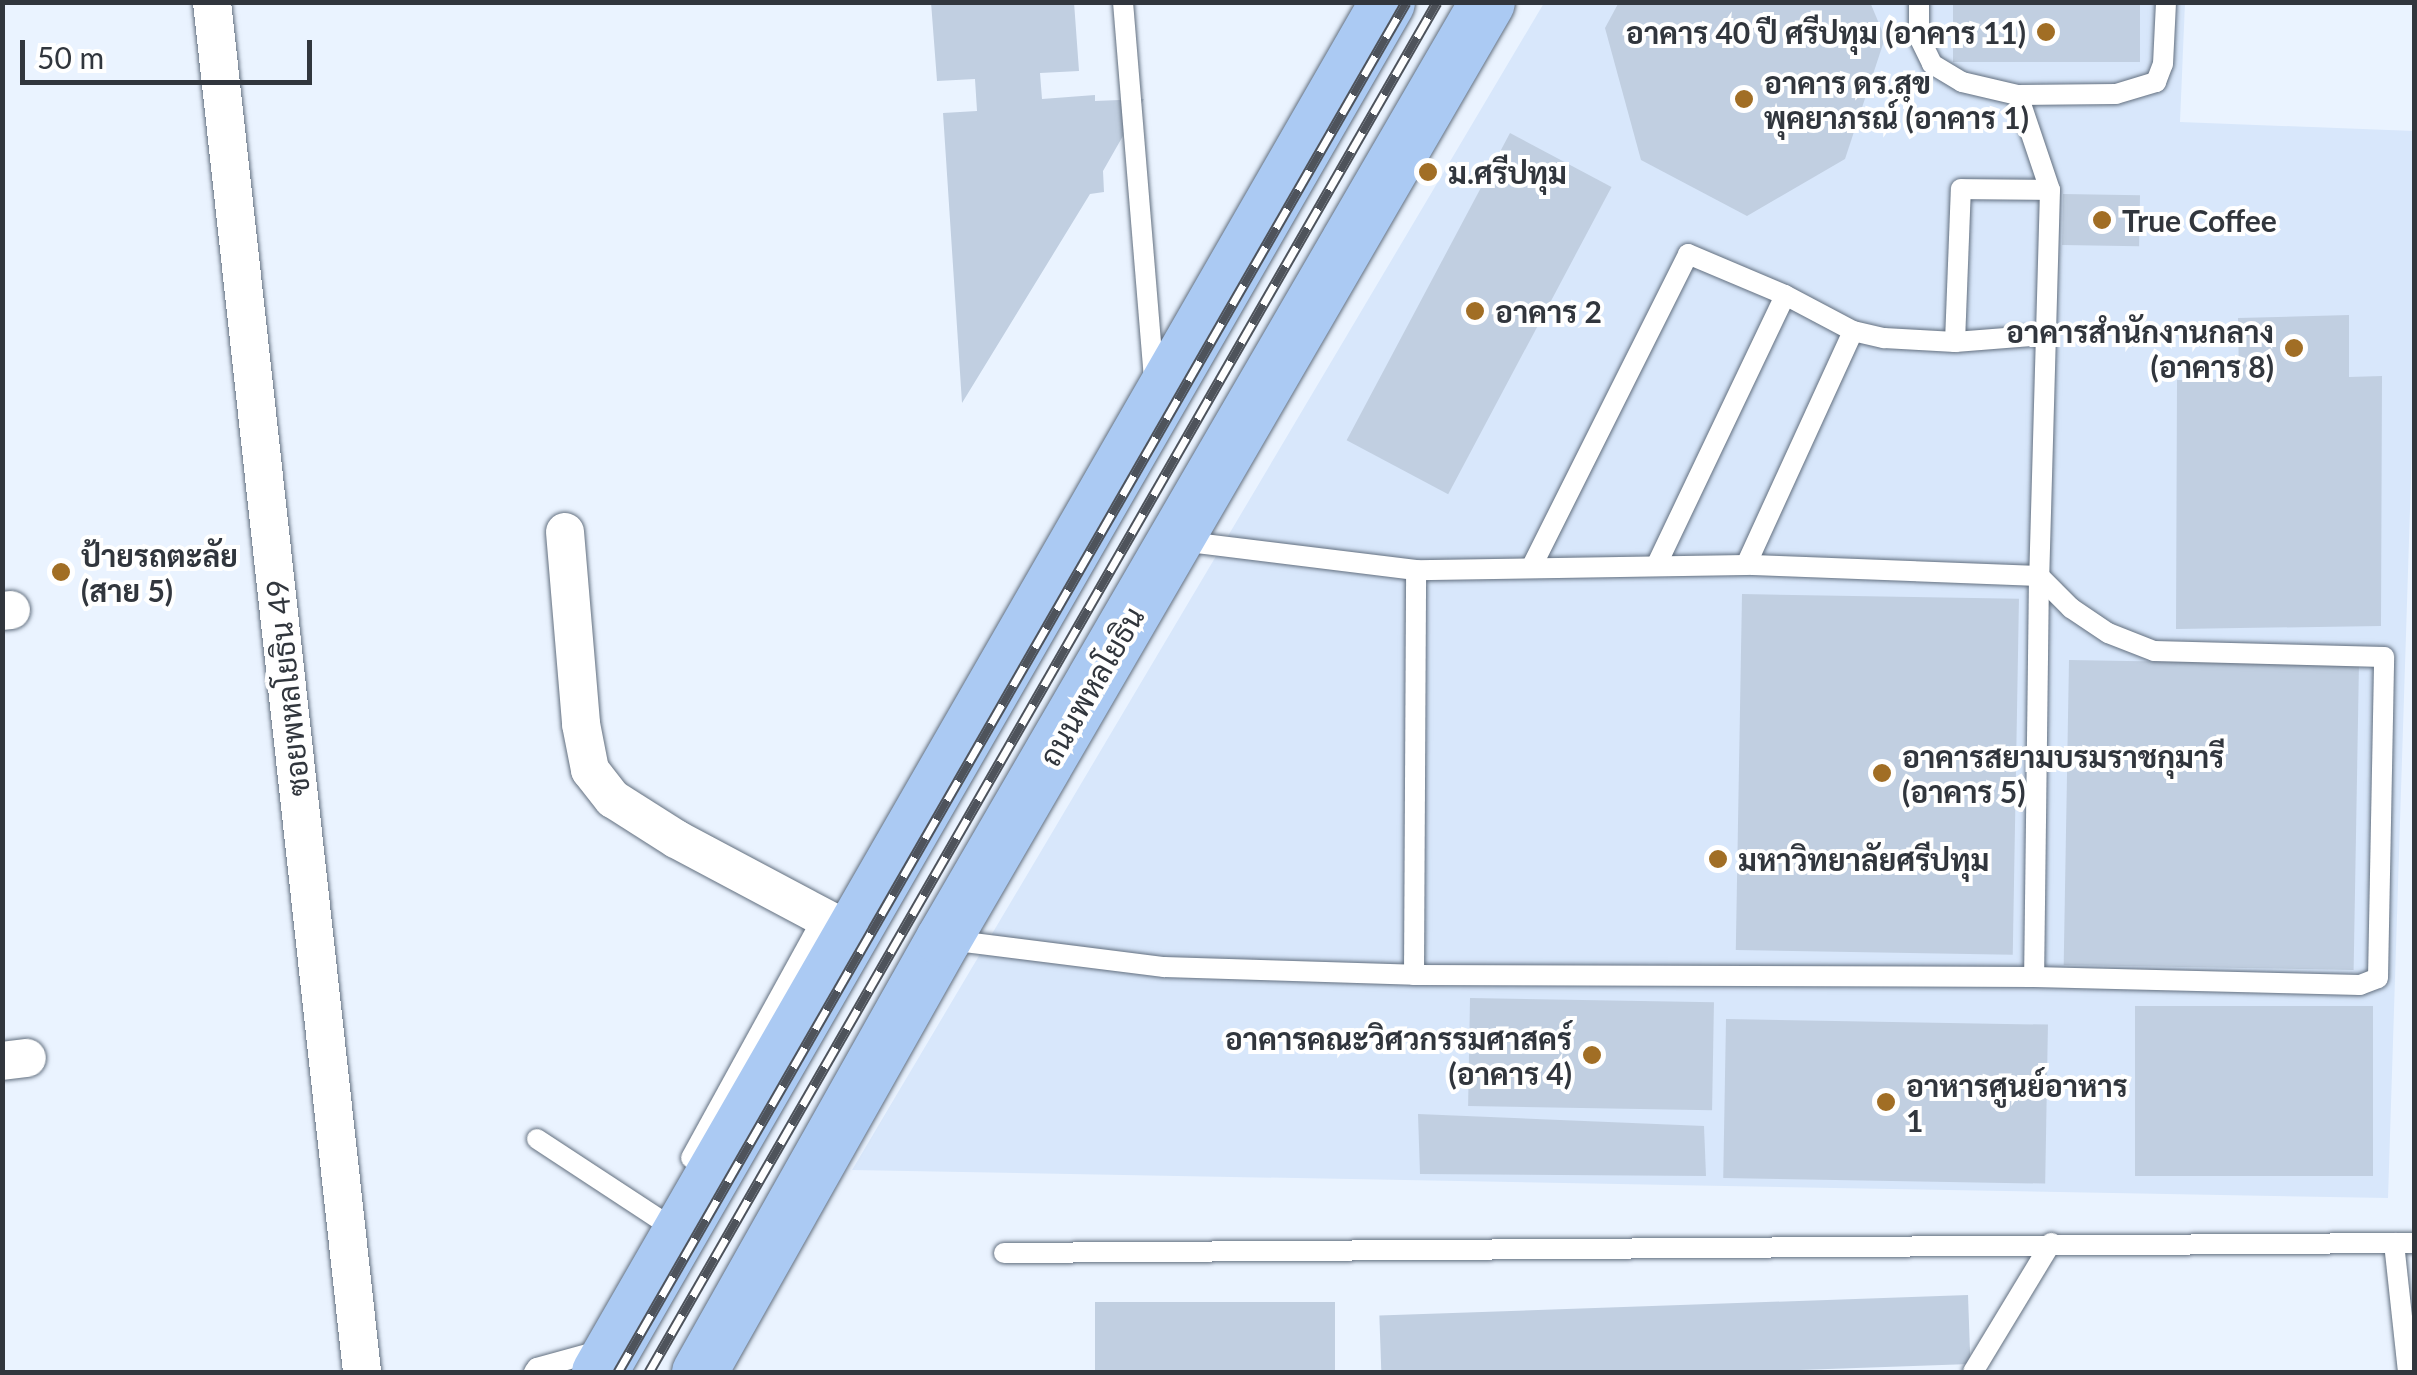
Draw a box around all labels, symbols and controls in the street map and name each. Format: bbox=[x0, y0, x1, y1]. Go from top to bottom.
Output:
place label: อาคาร 40 ปี ศรีปทุม (อาคาร 11) bbox=[1626, 14, 2026, 50]
scale bar bbox=[25, 20, 318, 82]
marker: อาคาร 40 ปี ศรีปทุม (อาคาร 11) bbox=[2035, 21, 2057, 43]
text: 50 m bbox=[37, 39, 104, 75]
place label: อาคาร ดร.สุข พุคยาภรณ์ (อาคาร 1) bbox=[1764, 64, 2029, 134]
marker: อาคาร ดร.สุข พุคยาภรณ์ (อาคาร 1) bbox=[1733, 88, 1755, 110]
place label: ม.ศรีปทุม bbox=[1448, 154, 1567, 190]
marker: ม.ศรีปทุม bbox=[1417, 161, 1439, 183]
place label: True Coffee bbox=[2122, 202, 2277, 238]
marker: True Coffee bbox=[2091, 209, 2113, 231]
place label: อาคาร 2 bbox=[1495, 293, 1602, 329]
marker: อาคาร 2 bbox=[1464, 300, 1486, 322]
place label: อาคารสำนักงานกลาง (อาคาร 8) bbox=[2006, 313, 2274, 384]
marker: อาคารสำนักงานกลาง (อาคาร 8) bbox=[2283, 337, 2305, 359]
place label: ป้ายรถตะลัย (สาย 5) bbox=[81, 537, 238, 608]
marker: ป้ายรถตะลัย (สาย 5) bbox=[50, 561, 72, 583]
street label: ซอยพหลโยธิน 49 bbox=[258, 578, 316, 798]
street label: ถนนพหลโยธิน bbox=[1031, 600, 1151, 772]
place label: อาคารสยามบรมราชกุมารี (อาคาร 5) bbox=[1902, 738, 2224, 808]
marker: อาคารสยามบรมราชกุมารี (อาคาร 5) bbox=[1871, 762, 1893, 784]
place label: มหาวิทยาลัยศรีปทุม bbox=[1738, 841, 1989, 877]
marker: มหาวิทยาลัยศรีปทุม bbox=[1707, 848, 1729, 870]
place label: อาคารคณะวิศวกรรมศาสคร์ (อาคาร 4) bbox=[1225, 1020, 1572, 1090]
marker: อาคารคณะวิศวกรรมศาสคร์ (อาคาร 4) bbox=[1581, 1044, 1603, 1066]
place label: อาหารศูนย์อาหาร 1 bbox=[1906, 1067, 2128, 1138]
marker: อาหารศูนย์อาหาร 1 bbox=[1875, 1091, 1897, 1113]

